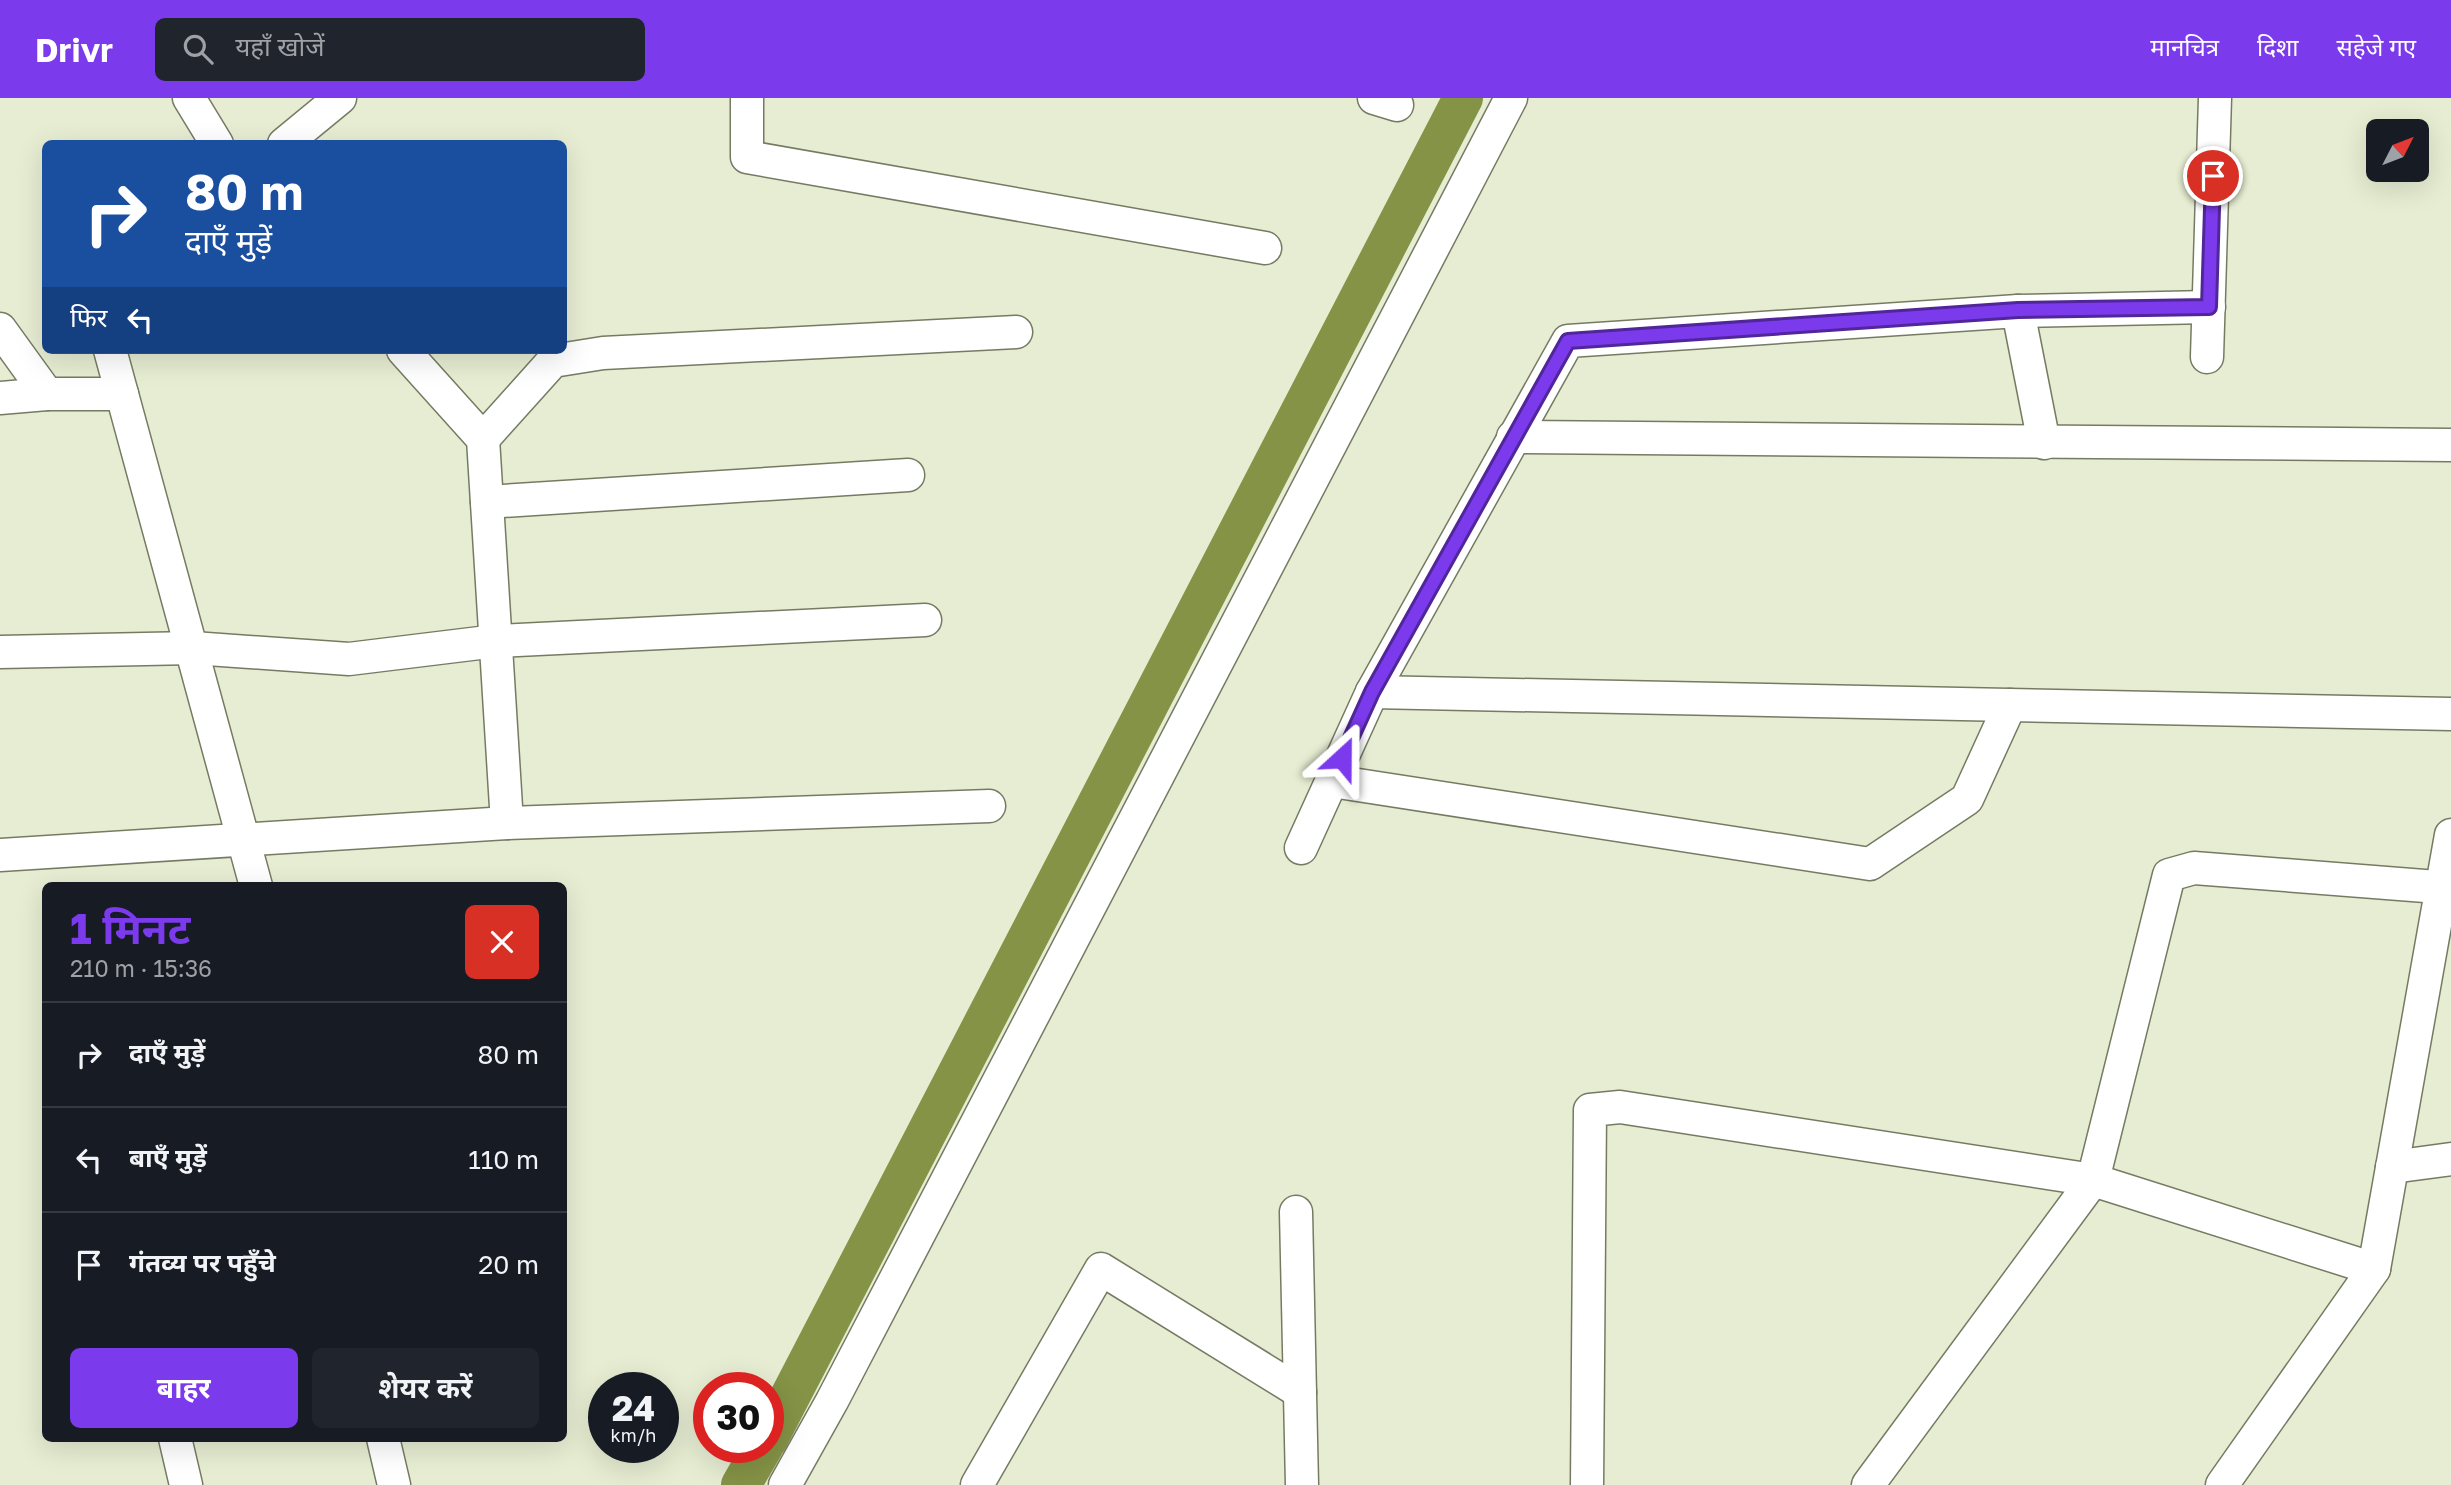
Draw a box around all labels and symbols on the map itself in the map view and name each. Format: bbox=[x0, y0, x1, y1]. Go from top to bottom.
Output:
north arrow bbox=[2366, 119, 2429, 182]
pin bbox=[2183, 146, 2243, 206]
position arrow bbox=[1305, 721, 1379, 795]
speed limit sign: 30 bbox=[693, 1372, 784, 1463]

